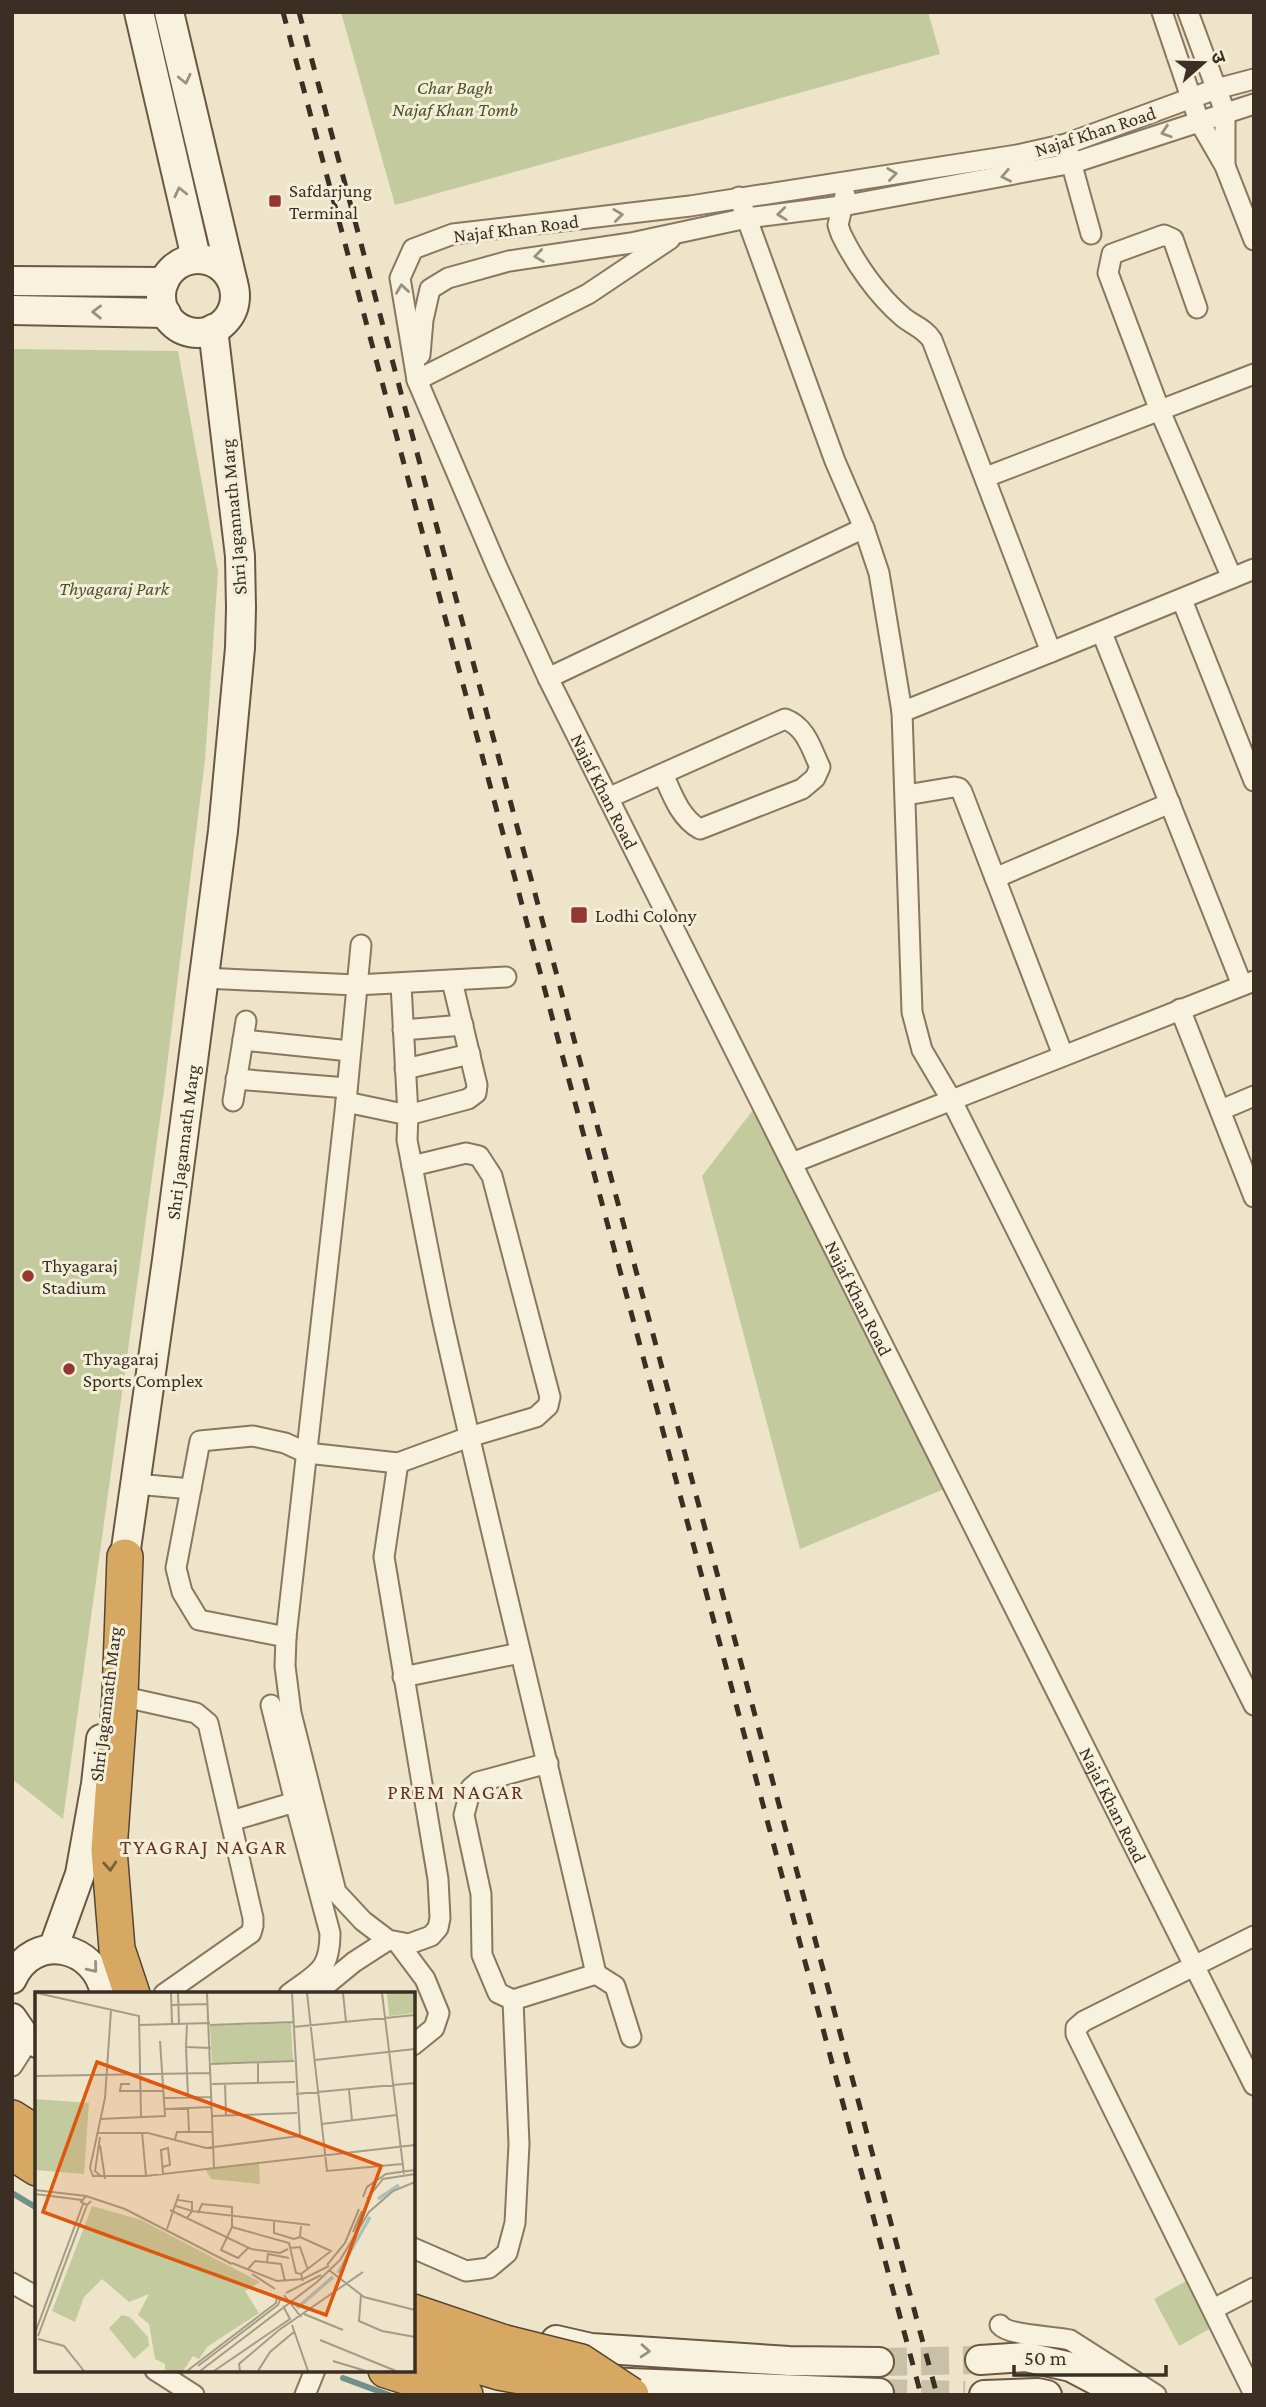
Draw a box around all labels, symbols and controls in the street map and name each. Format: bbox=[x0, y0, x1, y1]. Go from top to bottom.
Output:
north arrow bbox=[1168, 28, 1238, 98]
text: उ bbox=[1207, 49, 1231, 67]
one-way arrow bbox=[177, 73, 191, 85]
park label: Char Bagh Najaf Khan Tomb bbox=[392, 77, 518, 121]
street label: Najaf Khan Road bbox=[1032, 102, 1159, 162]
one-way arrow bbox=[1160, 124, 1172, 139]
one-way arrow bbox=[886, 166, 898, 181]
one-way arrow bbox=[1000, 168, 1012, 183]
place label: Safdarjung Terminal bbox=[289, 180, 372, 223]
one-way arrow bbox=[174, 186, 188, 198]
marker: Safdarjung Terminal bbox=[267, 193, 283, 209]
one-way arrow bbox=[776, 206, 788, 221]
one-way arrow bbox=[612, 207, 624, 222]
street label: Najaf Khan Road bbox=[452, 210, 580, 248]
one-way arrow bbox=[533, 249, 545, 264]
one-way arrow bbox=[395, 283, 410, 295]
one-way arrow bbox=[92, 304, 102, 320]
street label: Shri Jagannath Marg bbox=[216, 438, 251, 596]
park label: Thyagaraj Park bbox=[59, 578, 170, 600]
street label: Najaf Khan Road bbox=[567, 730, 642, 852]
marker: Lodhi Colony bbox=[569, 905, 589, 925]
place label: Lodhi Colony bbox=[595, 905, 697, 926]
street label: Shri Jagannath Marg bbox=[162, 1063, 203, 1221]
street label: Najaf Khan Road bbox=[821, 1237, 896, 1359]
place label: Thyagaraj Stadium bbox=[42, 1255, 118, 1298]
marker: Thyagaraj Stadium bbox=[20, 1268, 36, 1284]
place label: Thyagaraj Sports Complex bbox=[83, 1348, 203, 1391]
marker: Thyagaraj Sports Complex bbox=[61, 1361, 77, 1377]
street label: Shri Jagannath Marg bbox=[86, 1625, 125, 1783]
street label: Najaf Khan Road bbox=[1075, 1744, 1151, 1866]
district label: PREM NAGAR bbox=[387, 1780, 525, 1804]
district label: TYAGRAJ NAGAR bbox=[120, 1835, 288, 1859]
one-way arrow bbox=[102, 1860, 117, 1871]
one-way arrow bbox=[84, 1960, 97, 1972]
inset map bbox=[35, 1992, 415, 2372]
scale bar bbox=[1014, 2334, 1166, 2378]
one-way arrow bbox=[640, 2344, 651, 2359]
text: 50 m bbox=[1024, 2346, 1067, 2370]

